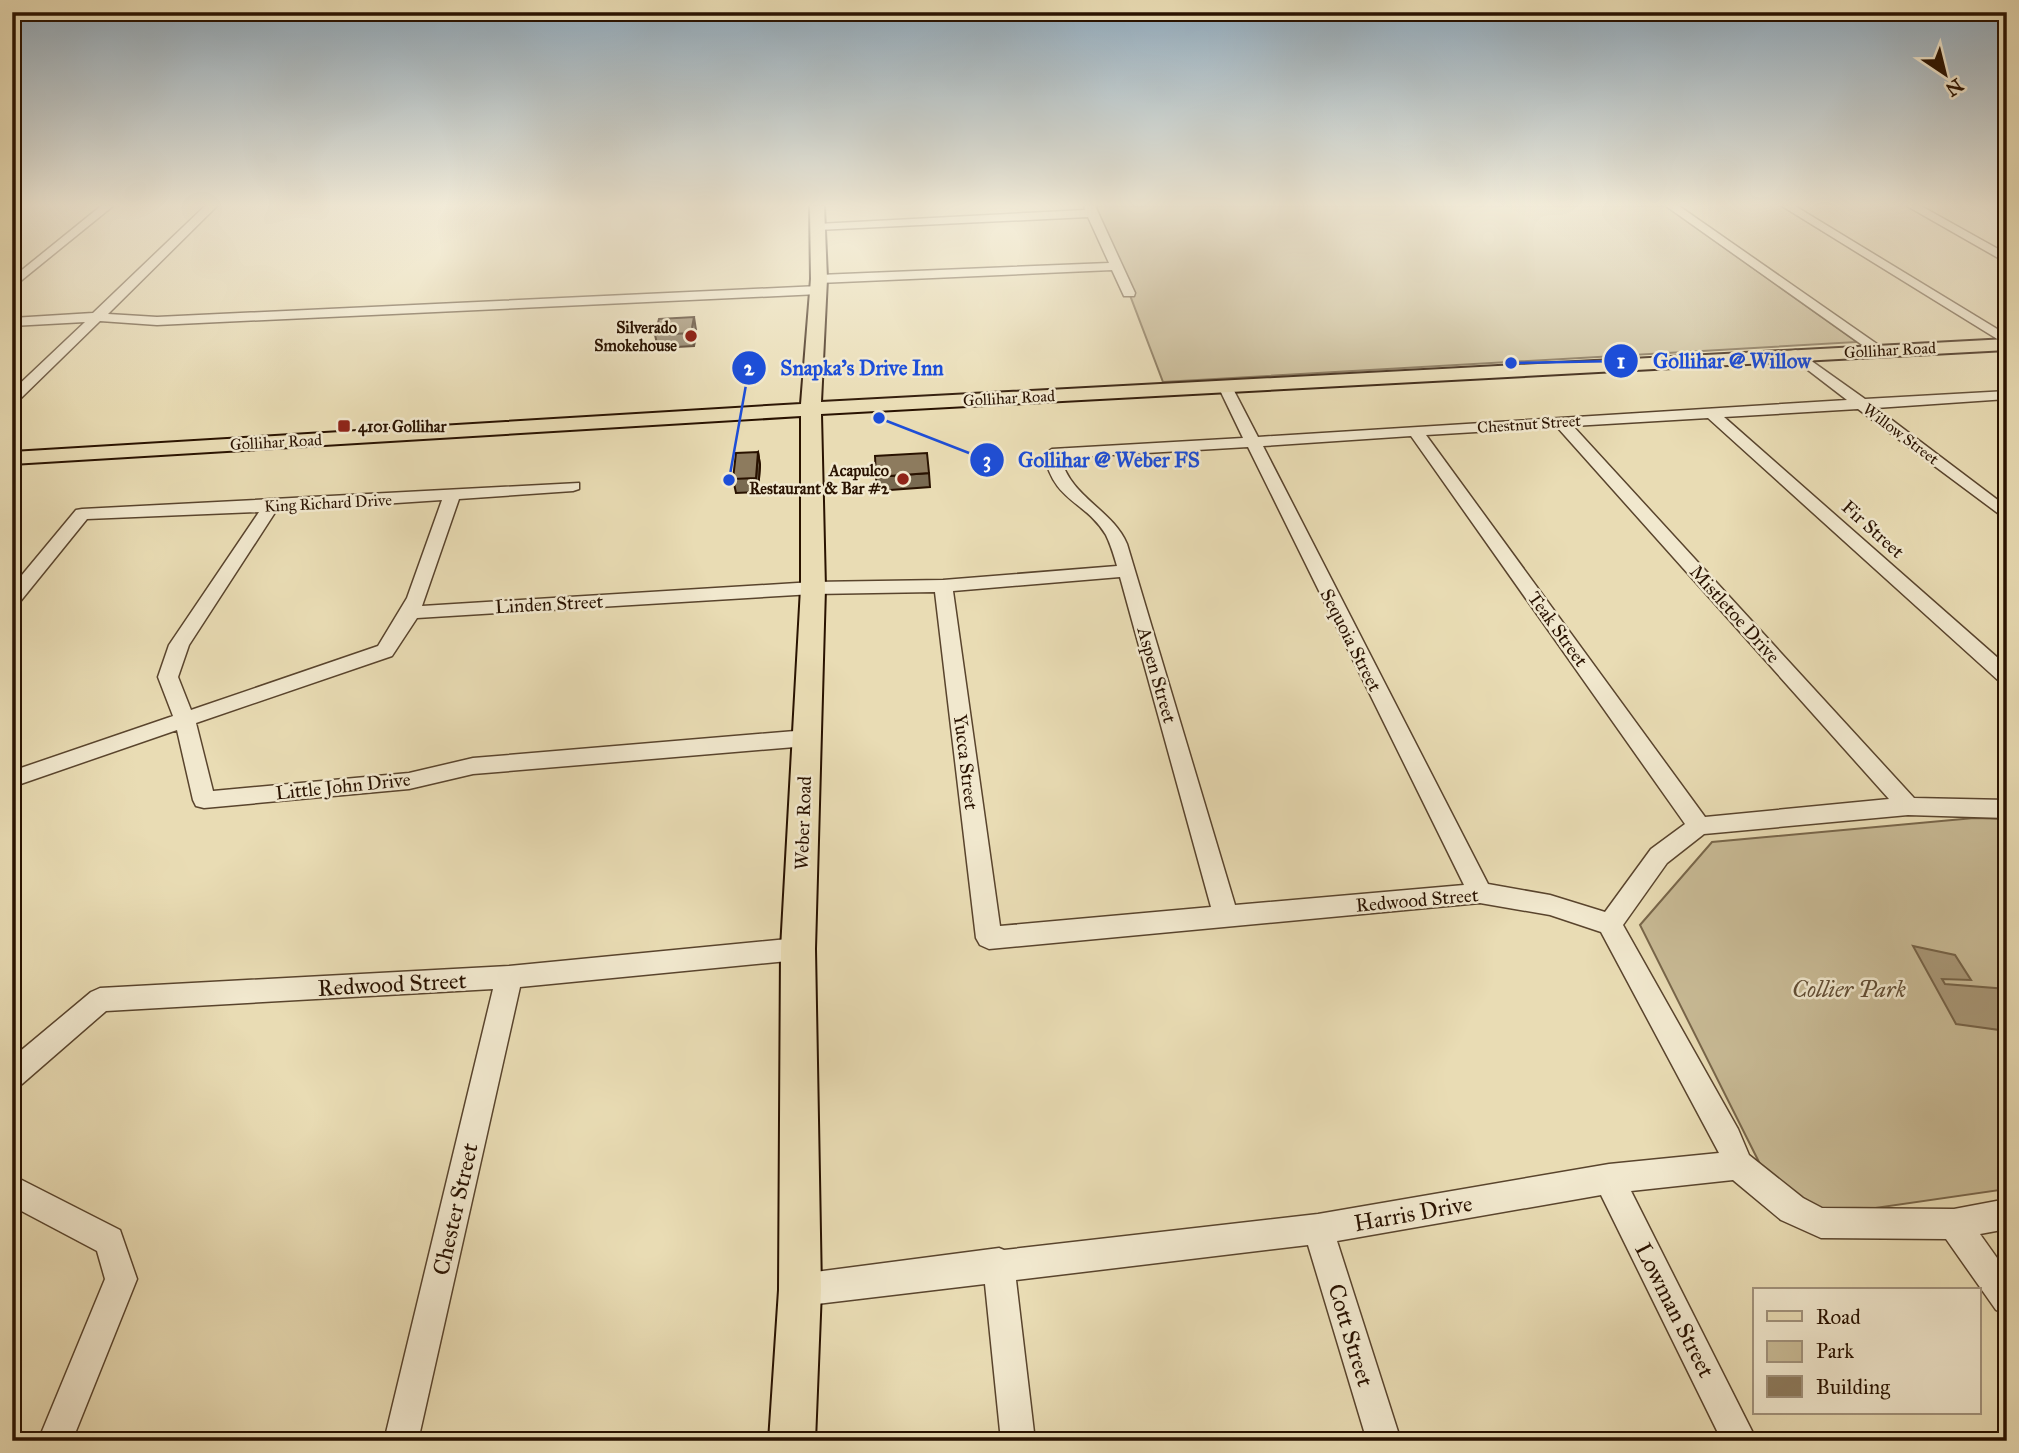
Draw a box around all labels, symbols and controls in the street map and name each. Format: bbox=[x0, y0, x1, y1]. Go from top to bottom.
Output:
north arrow bbox=[1910, 38, 1980, 108]
text: N bbox=[1941, 73, 1968, 102]
place label: Silverado Smokehouse bbox=[594, 318, 677, 355]
marker: Silverado Smokehouse bbox=[683, 328, 699, 344]
street label: Gollihar Road bbox=[1844, 338, 1936, 362]
callout: Gollihar @ Willow bbox=[1604, 340, 1825, 382]
callout: Snapka's Drive Inn bbox=[732, 347, 958, 389]
text: 1 bbox=[1617, 348, 1625, 374]
text: Gollihar @ Willow bbox=[1653, 348, 1812, 374]
text: 2 bbox=[744, 355, 755, 381]
text: Snapka's Drive Inn bbox=[780, 355, 944, 381]
street label: Gollihar Road bbox=[963, 386, 1055, 410]
street label: Willow Street bbox=[1859, 399, 1943, 469]
street label: Chestnut Street bbox=[1477, 411, 1582, 437]
place label: 4101 Gollihar bbox=[358, 417, 448, 437]
marker: 4101 Gollihar bbox=[336, 418, 352, 434]
street label: Gollihar Road bbox=[230, 430, 322, 454]
callout: Gollihar @ Weber FS bbox=[970, 439, 1214, 481]
text: 3 bbox=[983, 447, 991, 473]
text: Gollihar @ Weber FS bbox=[1018, 447, 1200, 473]
place label: Acapulco Restaurant & Bar #2 bbox=[749, 461, 890, 498]
marker: Acapulco Restaurant & Bar #2 bbox=[895, 471, 911, 487]
street label: King Richard Drive bbox=[264, 490, 393, 517]
street label: Fir Street bbox=[1837, 495, 1909, 563]
street label: Mistletoe Drive bbox=[1685, 560, 1785, 668]
street label: Sequoia Street bbox=[1314, 585, 1387, 696]
street label: Teak Street bbox=[1523, 587, 1593, 671]
street label: Linden Street bbox=[494, 590, 604, 618]
street label: Aspen Street bbox=[1132, 623, 1182, 726]
street label: Yucca Street bbox=[949, 713, 983, 811]
street label: Little John Drive bbox=[274, 767, 412, 806]
street label: Weber Road bbox=[790, 775, 816, 870]
street label: Redwood Street bbox=[1355, 883, 1480, 917]
street label: Redwood Street bbox=[317, 966, 467, 1002]
park label: Collier Park bbox=[1792, 975, 1906, 1003]
street label: Chester Street bbox=[426, 1140, 484, 1278]
street label: Harris Drive bbox=[1352, 1189, 1474, 1237]
street label: Lowman Street bbox=[1629, 1238, 1721, 1382]
street label: Cott Street bbox=[1322, 1280, 1380, 1390]
legend bbox=[1753, 1288, 1980, 1414]
text: Road bbox=[1816, 1304, 1861, 1330]
text: Park bbox=[1816, 1338, 1854, 1364]
text: Building bbox=[1816, 1374, 1890, 1400]

